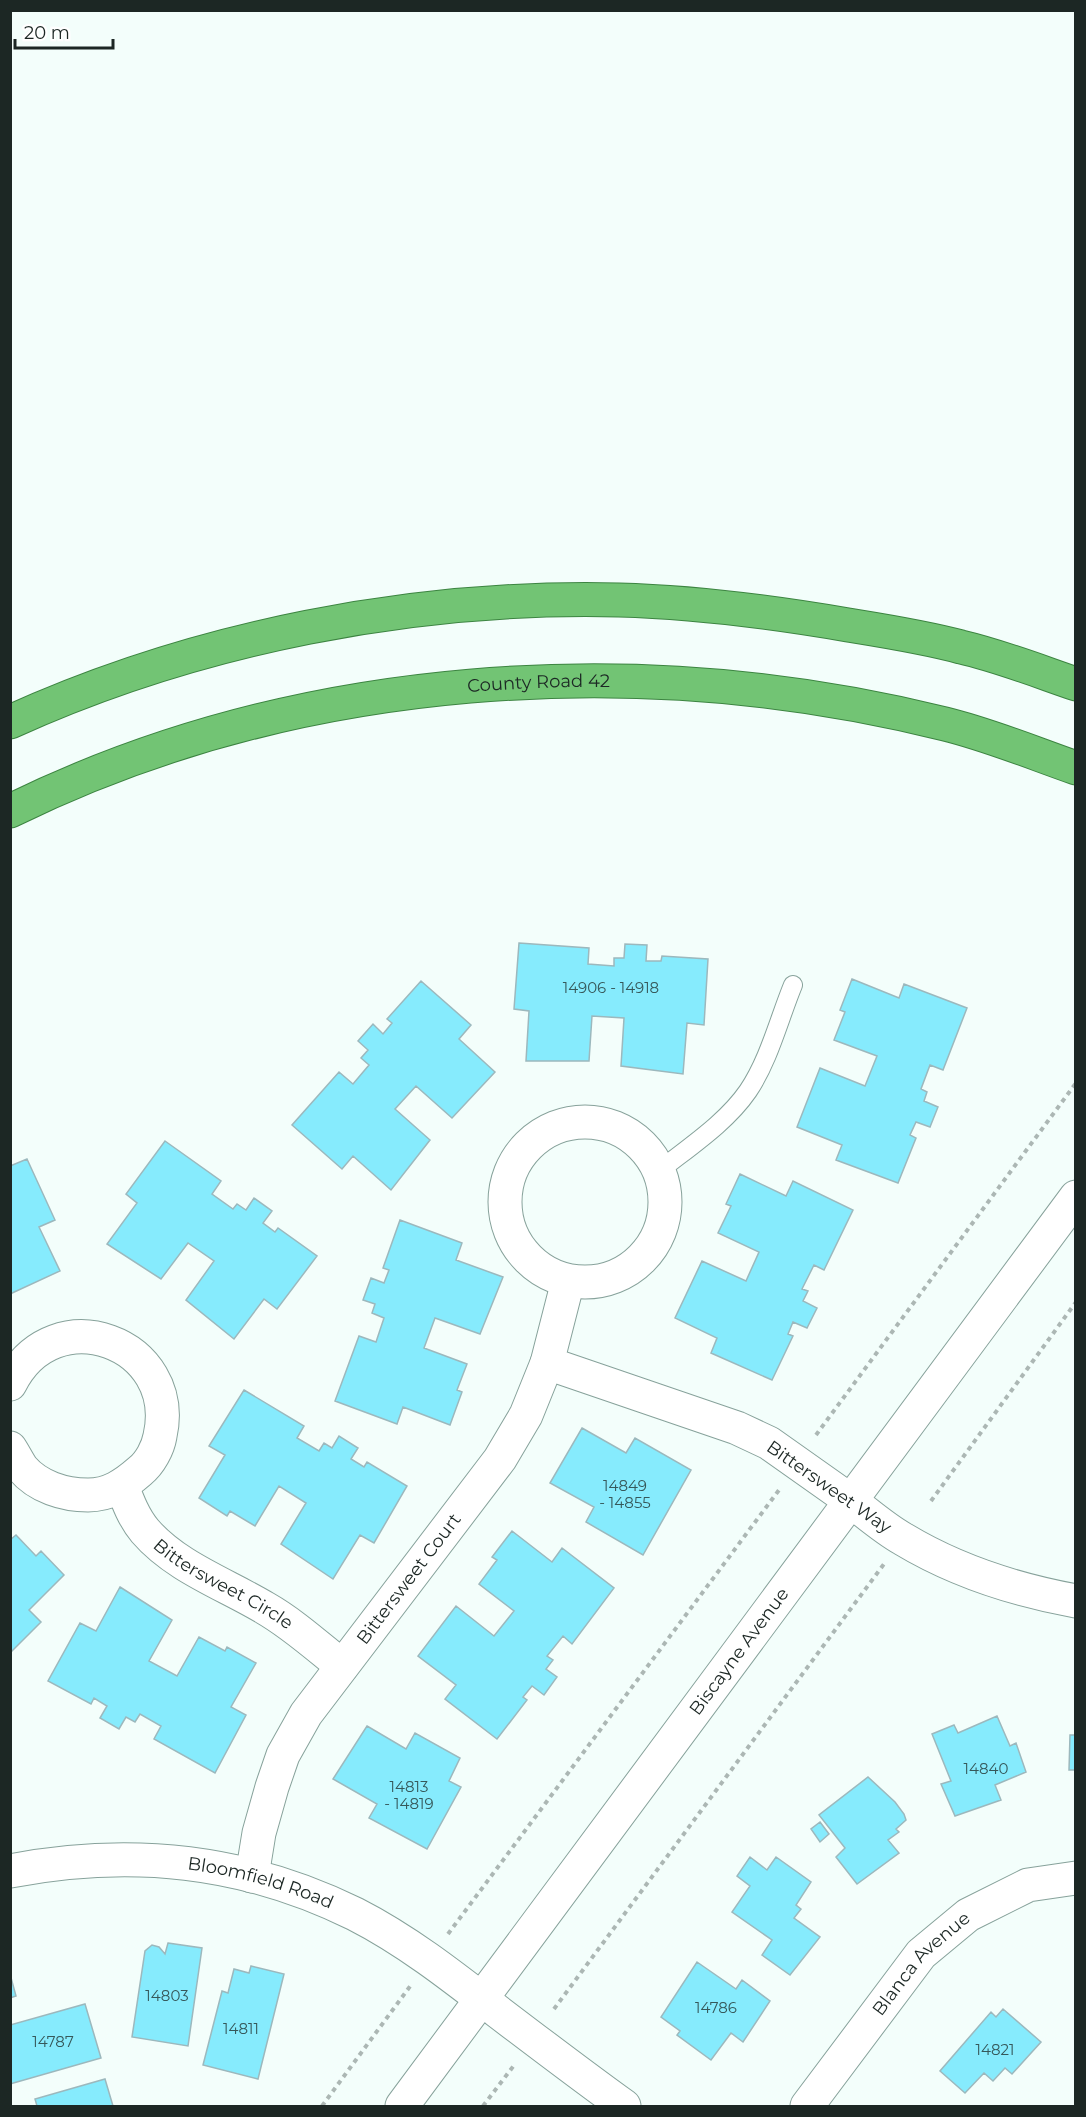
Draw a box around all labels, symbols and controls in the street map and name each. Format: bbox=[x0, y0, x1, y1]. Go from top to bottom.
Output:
scale bar bbox=[15, 12, 112, 50]
text: 20 m bbox=[24, 22, 70, 44]
street label: County Road 42 bbox=[466, 670, 610, 697]
house number: 14906 - 14918 bbox=[563, 978, 659, 997]
street label: Bittersweet Way bbox=[762, 1436, 896, 1538]
house number: 14849 - 14855 bbox=[599, 1476, 651, 1512]
street label: Bittersweet Court bbox=[352, 1509, 466, 1649]
street label: Bittersweet Circle bbox=[149, 1534, 298, 1634]
street label: Biscayne Avenue bbox=[685, 1583, 794, 1719]
house number: 14840 bbox=[964, 1759, 1009, 1778]
house number: 14813 - 14819 bbox=[384, 1777, 434, 1813]
street label: Bloomfield Road bbox=[186, 1853, 337, 1914]
street label: Blanca Avenue bbox=[868, 1907, 975, 2020]
house number: 14803 bbox=[145, 1986, 189, 2005]
house number: 14786 bbox=[695, 1998, 737, 2017]
house number: 14811 bbox=[223, 2019, 259, 2038]
house number: 14787 bbox=[32, 2032, 74, 2051]
house number: 14821 bbox=[976, 2040, 1015, 2059]

